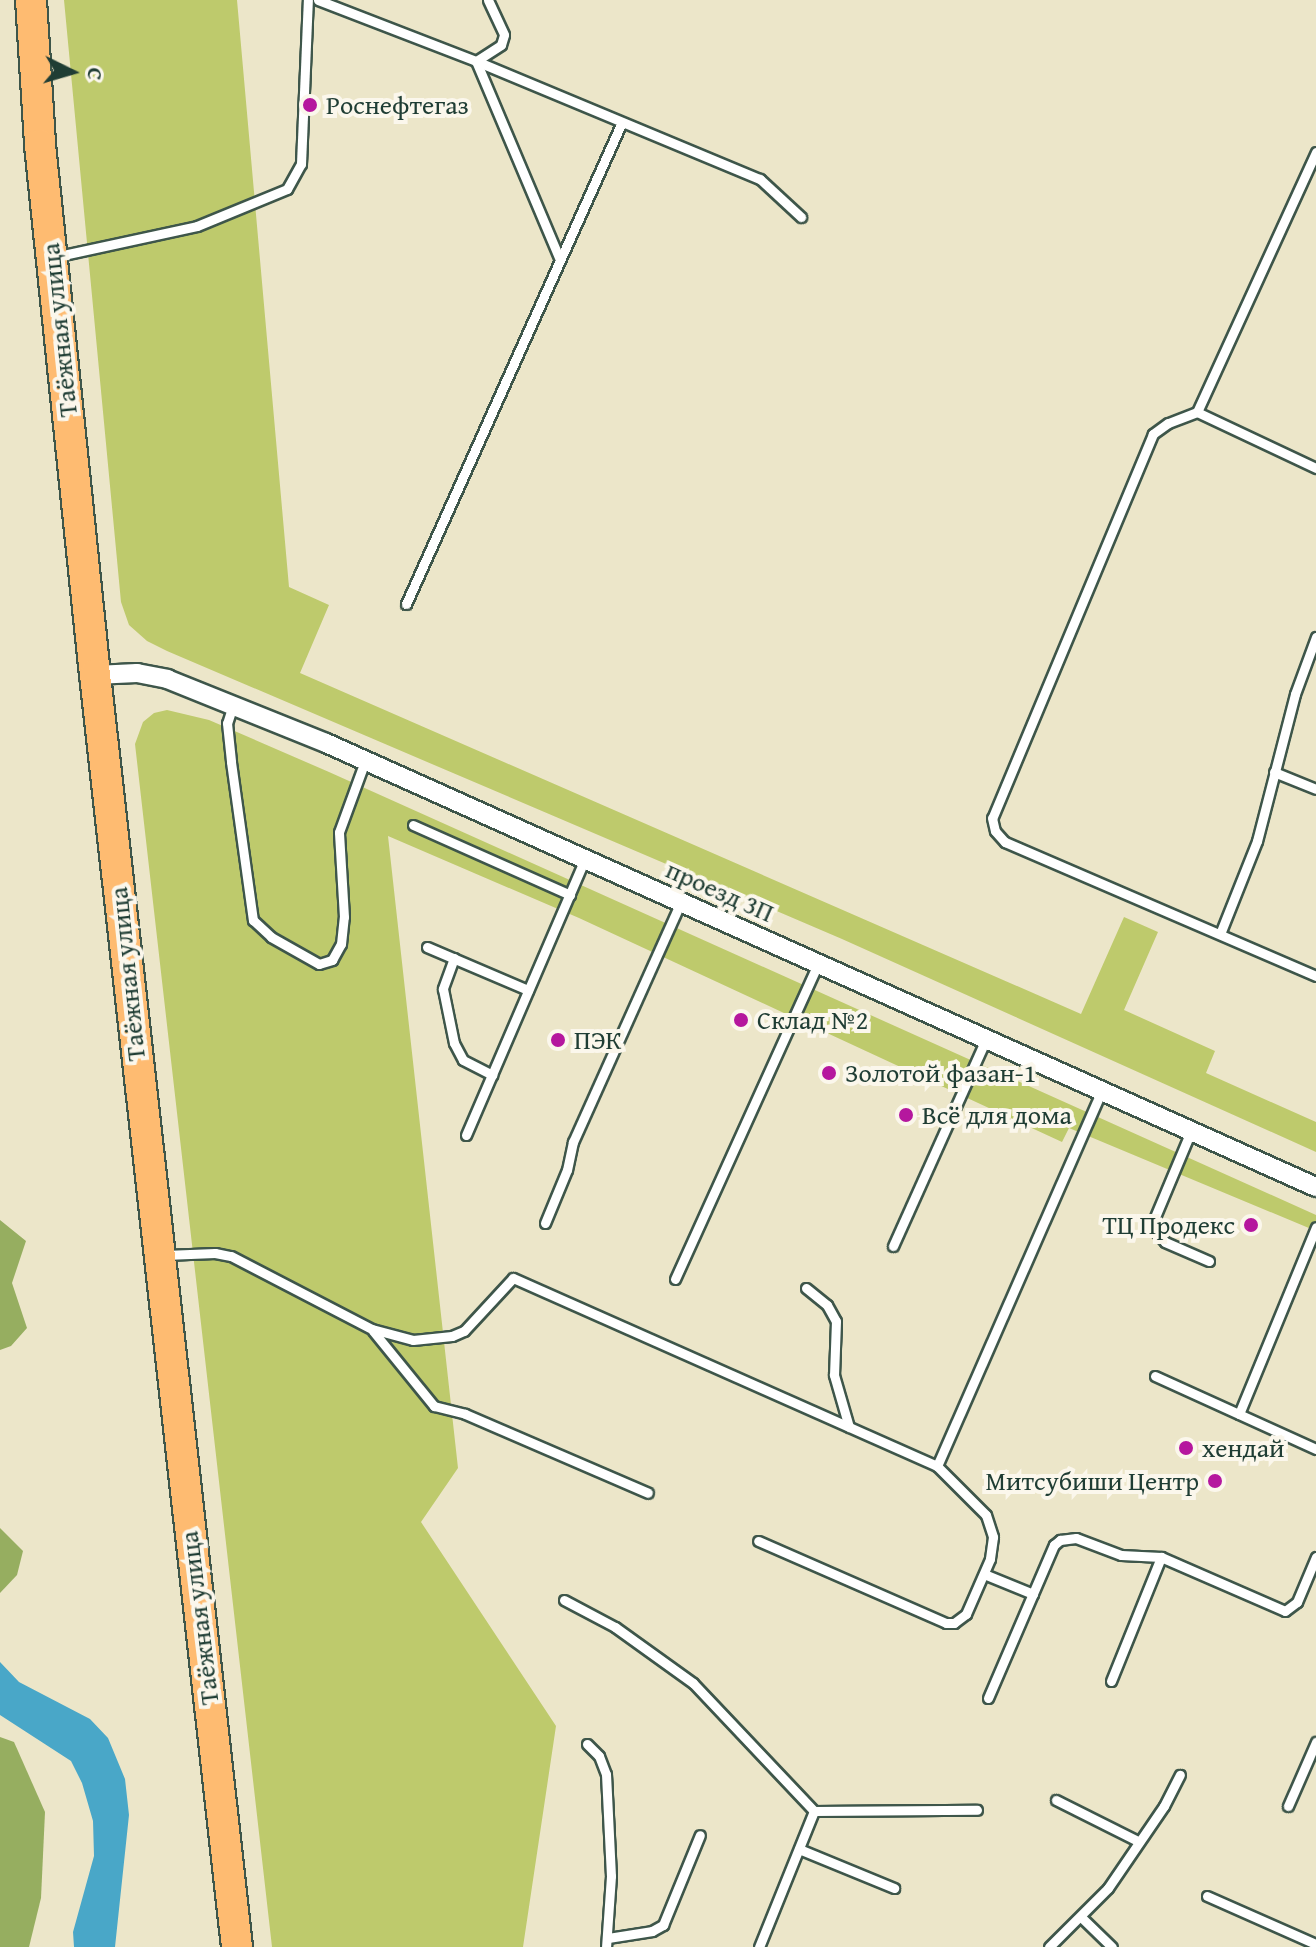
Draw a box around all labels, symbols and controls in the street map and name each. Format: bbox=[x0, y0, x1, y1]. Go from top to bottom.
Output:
north arrow bbox=[32, 32, 112, 112]
text: С bbox=[79, 66, 112, 82]
place label: Роснефтегаз bbox=[326, 89, 469, 121]
marker: Роснефтегаз bbox=[301, 96, 319, 114]
street label: Таёжная улица bbox=[34, 241, 84, 419]
street label: проезд 3П bbox=[661, 853, 779, 929]
street label: Таёжная улица bbox=[102, 885, 152, 1063]
place label: Склад №2 bbox=[757, 1004, 868, 1036]
marker: Склад №2 bbox=[732, 1011, 750, 1029]
place label: ПЭК bbox=[574, 1024, 622, 1056]
marker: ПЭК bbox=[549, 1031, 567, 1049]
place label: Золотой фазан-1 bbox=[845, 1057, 1036, 1089]
marker: Золотой фазан-1 bbox=[820, 1064, 838, 1082]
place label: Всё для дома bbox=[922, 1099, 1072, 1131]
marker: Всё для дома bbox=[897, 1106, 915, 1124]
place label: ТЦ Продекс bbox=[1102, 1209, 1235, 1241]
marker: ТЦ Продекс bbox=[1242, 1216, 1260, 1234]
place label: хендай bbox=[1202, 1432, 1284, 1464]
marker: хендай bbox=[1177, 1439, 1195, 1457]
place label: Митсубиши Центр bbox=[986, 1465, 1199, 1497]
marker: Митсубиши Центр bbox=[1206, 1472, 1224, 1490]
street label: Таёжная улица bbox=[173, 1529, 225, 1707]

